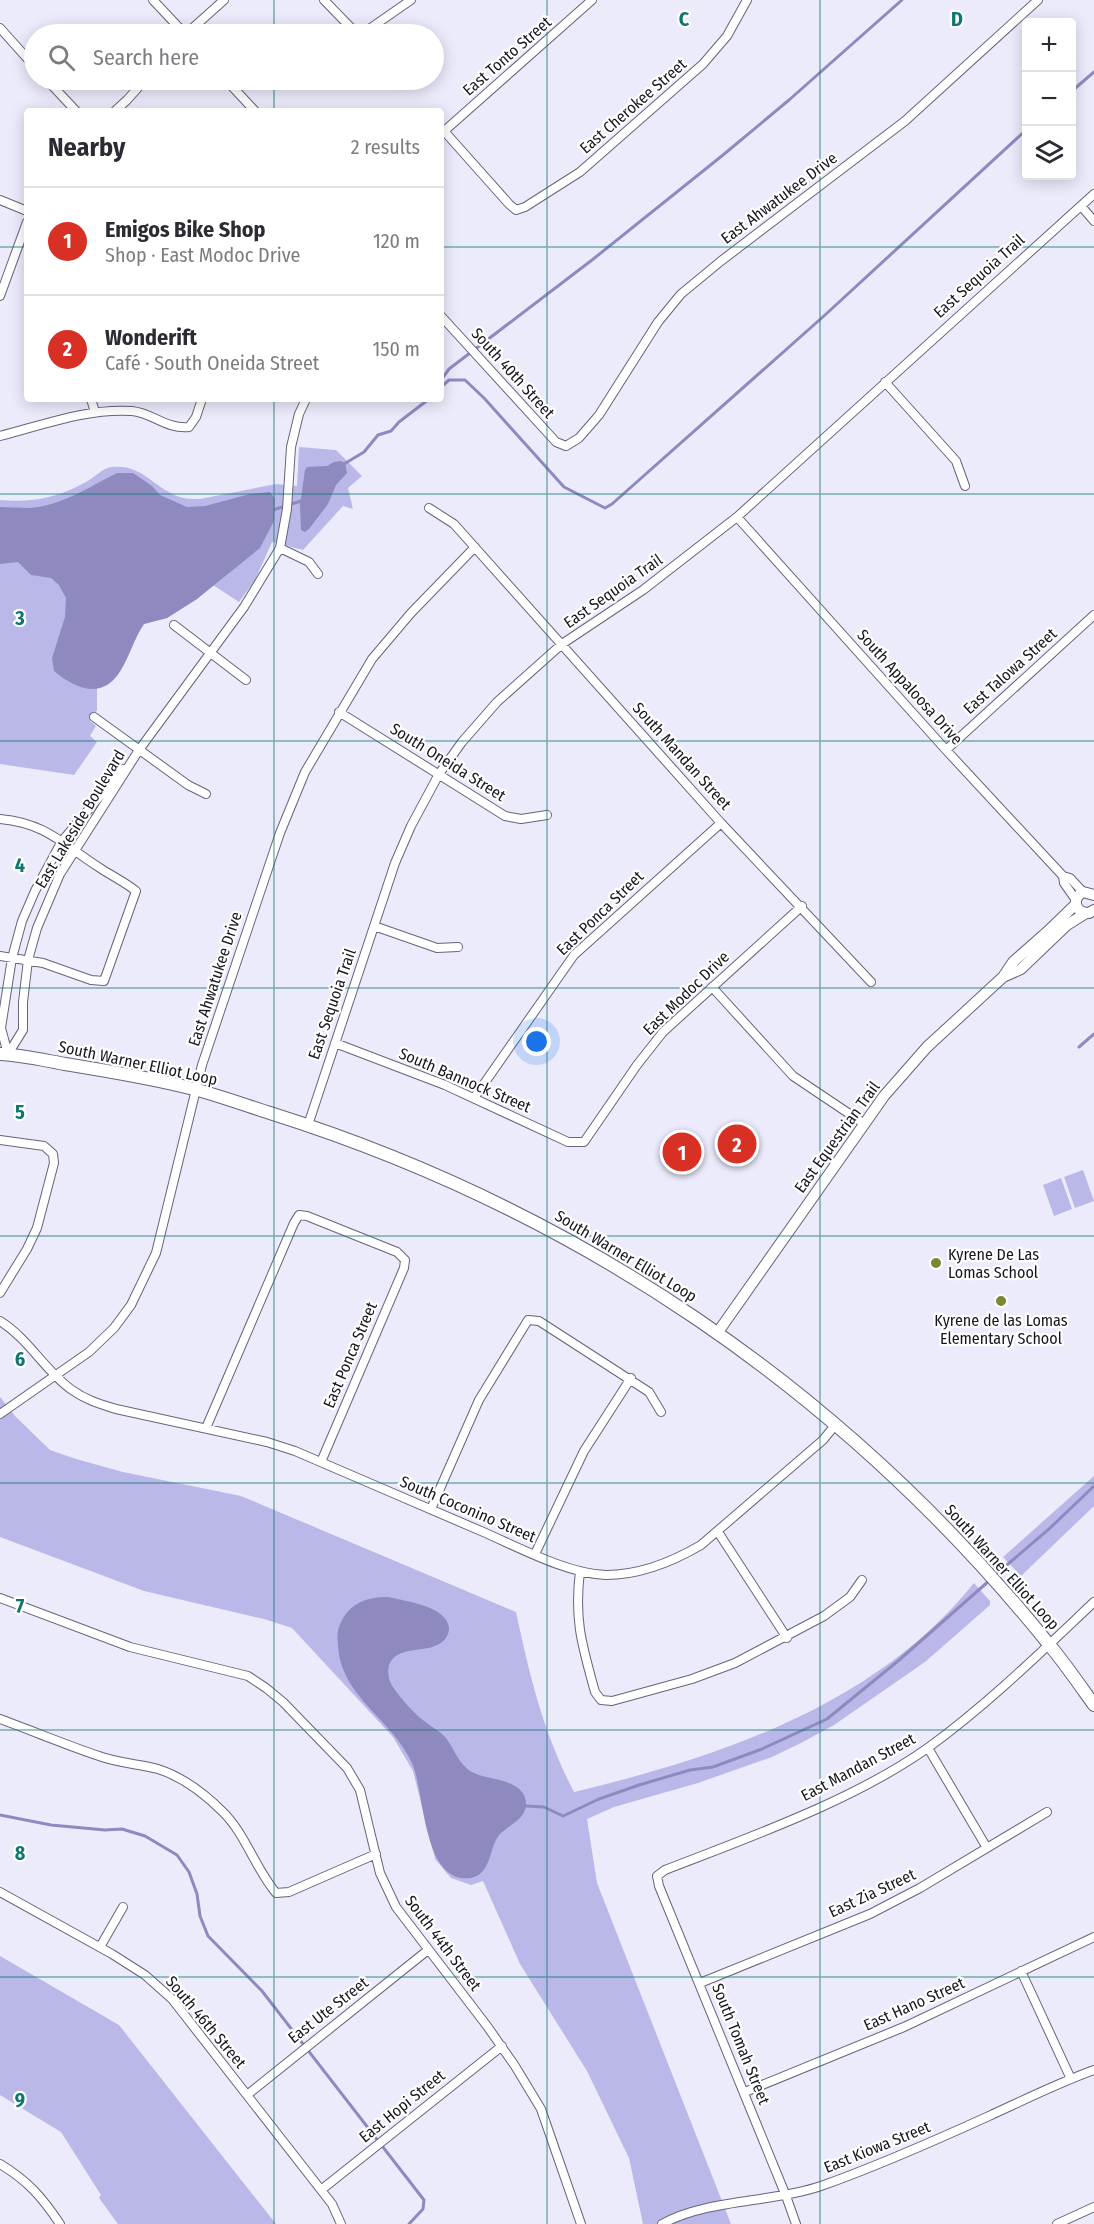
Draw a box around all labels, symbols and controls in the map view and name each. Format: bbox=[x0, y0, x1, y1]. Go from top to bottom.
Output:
text: C bbox=[679, 7, 690, 31]
text: D bbox=[951, 7, 963, 31]
street label: East Tonto Street bbox=[459, 12, 556, 100]
map controls bbox=[1022, 18, 1076, 180]
button: + bbox=[1022, 18, 1076, 72]
search box bbox=[24, 24, 444, 90]
icon: search bbox=[45, 41, 78, 74]
text: Search here bbox=[93, 44, 199, 71]
street label: East Cherokee Street bbox=[576, 54, 691, 157]
button: − bbox=[1022, 72, 1076, 126]
button: layers bbox=[1022, 126, 1076, 180]
text: Nearby bbox=[48, 132, 125, 163]
text: 2 results bbox=[351, 135, 420, 159]
street label: East Ahwatukee Drive bbox=[717, 148, 841, 248]
text: Emigos Bike Shop bbox=[105, 216, 265, 243]
text: 1 bbox=[63, 229, 72, 253]
text: 120 m bbox=[373, 229, 420, 253]
street label: East Sequoia Trail bbox=[930, 230, 1028, 322]
text: Shop · East Modoc Drive bbox=[105, 243, 300, 267]
text: Wonderift bbox=[105, 324, 197, 351]
street label: South 40th Street bbox=[467, 324, 559, 423]
text: 2 bbox=[63, 337, 72, 361]
text: 150 m bbox=[373, 337, 420, 361]
text: Café · South Oneida Street bbox=[105, 351, 319, 375]
street label: East Sequoia Trail bbox=[560, 550, 666, 632]
text: 3 bbox=[14, 606, 25, 630]
street label: East Talowa Street bbox=[959, 624, 1061, 718]
street label: South Appaloosa Drive bbox=[853, 626, 967, 749]
street label: South Mandan Street bbox=[629, 698, 736, 814]
street label: South Oneida Street bbox=[387, 719, 510, 805]
street label: East Lakeside Boulevard bbox=[31, 746, 129, 892]
text: 4 bbox=[15, 853, 25, 877]
street label: East Ponca Street bbox=[553, 866, 648, 959]
street label: East Ahwatukee Drive bbox=[184, 909, 246, 1049]
street label: East Sequoia Trail bbox=[304, 946, 360, 1062]
street label: East Modoc Drive bbox=[639, 947, 733, 1039]
your location bbox=[522, 1027, 551, 1056]
street label: South Warner Elliot Loop bbox=[57, 1037, 219, 1089]
street label: South Bannock Street bbox=[396, 1044, 535, 1117]
street label: East Equestrian Trail bbox=[790, 1078, 884, 1196]
text: 5 bbox=[15, 1100, 25, 1124]
pin: 2 bbox=[718, 1122, 756, 1166]
pin: 1 bbox=[662, 1130, 702, 1174]
street label: South Warner Elliot Loop bbox=[552, 1206, 700, 1306]
place label: Kyrene De Las Lomas School bbox=[948, 1245, 1039, 1282]
marker: Kyrene De Las Lomas School bbox=[929, 1256, 943, 1270]
marker: Kyrene de las Lomas Elementary School bbox=[994, 1294, 1008, 1308]
street label: East Ponca Street bbox=[319, 1298, 381, 1411]
place label: Kyrene de las Lomas Elementary School bbox=[934, 1311, 1068, 1348]
text: 6 bbox=[15, 1347, 25, 1371]
street label: South Coconino Street bbox=[397, 1472, 539, 1547]
street label: South Warner Elliot Loop bbox=[941, 1500, 1063, 1634]
text: 7 bbox=[16, 1594, 25, 1618]
street label: East Mandan Street bbox=[798, 1729, 919, 1805]
text: 8 bbox=[15, 1841, 26, 1865]
street label: East Zia Street bbox=[826, 1864, 919, 1921]
street label: South 44th Street bbox=[401, 1892, 485, 1995]
street label: South 46th Street bbox=[162, 1972, 251, 2073]
street label: East Ute Street bbox=[284, 1972, 372, 2047]
street label: East Hano Street bbox=[861, 1973, 968, 2035]
street label: South Tomah Street bbox=[708, 1981, 774, 2108]
street label: East Hopi Street bbox=[355, 2065, 449, 2146]
text: 9 bbox=[15, 2088, 25, 2112]
street label: East Kiowa Street bbox=[821, 2117, 934, 2177]

